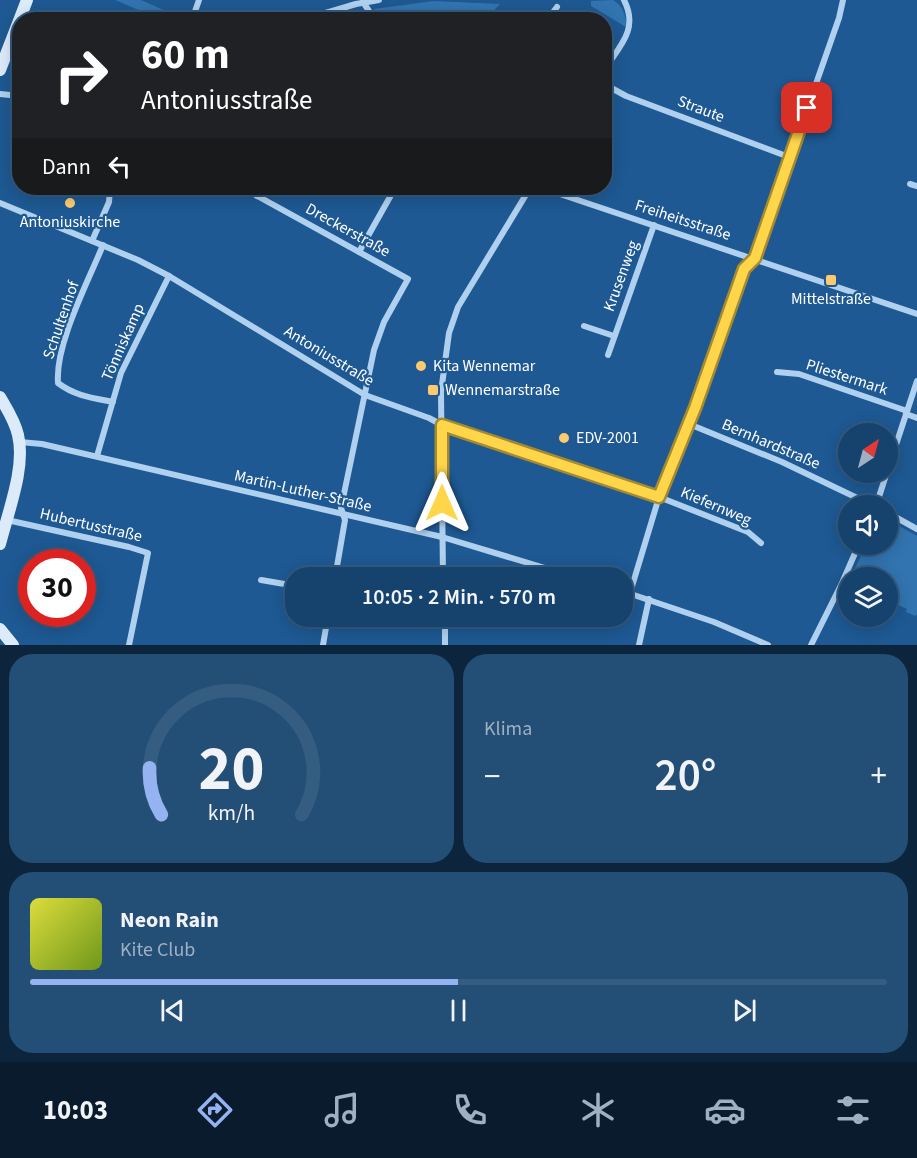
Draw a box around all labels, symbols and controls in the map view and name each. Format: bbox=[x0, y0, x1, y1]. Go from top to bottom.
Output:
text: 60 m bbox=[141, 25, 230, 85]
icon: right bbox=[42, 36, 120, 114]
text: Antoniusstraße bbox=[141, 81, 312, 120]
pin bbox=[781, 82, 832, 133]
street label: Straute bbox=[674, 90, 728, 128]
icon: arrive bbox=[790, 91, 823, 124]
icon: left bbox=[103, 150, 136, 183]
text: Dann bbox=[42, 151, 91, 183]
street label: Freiheitsstraße bbox=[632, 194, 734, 246]
marker: Antoniuskirche bbox=[63, 196, 77, 210]
street label: Dreckerstraße bbox=[302, 198, 394, 262]
place label: Antoniuskirche bbox=[20, 211, 120, 233]
street label: Krusenweg bbox=[598, 237, 644, 315]
marker: Mittelstraße bbox=[824, 273, 838, 287]
street label: Schultenhof bbox=[37, 277, 85, 362]
place label: Mittelstraße bbox=[791, 288, 871, 310]
street label: Tönniskamp bbox=[96, 300, 150, 384]
street label: Antoniusstraße bbox=[280, 320, 378, 392]
street label: Pliestermark bbox=[803, 353, 891, 401]
place label: Kita Wennemar bbox=[433, 355, 536, 377]
marker: Kita Wennemar bbox=[414, 359, 428, 373]
place label: Wennemarstraße bbox=[445, 379, 560, 401]
marker: Wennemarstraße bbox=[426, 383, 440, 397]
street label: Bernhardstraße bbox=[718, 413, 824, 475]
north arrow bbox=[838, 423, 898, 483]
map controls bbox=[838, 423, 898, 627]
place label: EDV-2001 bbox=[576, 427, 639, 449]
marker: EDV-2001 bbox=[557, 431, 571, 445]
street label: Martin-Luther-Straße bbox=[232, 464, 374, 518]
position arrow bbox=[410, 471, 474, 535]
street label: Kiefernweg bbox=[677, 481, 755, 531]
button: sound bbox=[838, 495, 898, 555]
street label: Hubertusstraße bbox=[38, 503, 144, 547]
speed limit sign: 30 bbox=[18, 549, 96, 627]
button: layers bbox=[838, 567, 898, 627]
text: 10:05 · 2 Min. · 570 m bbox=[362, 581, 556, 613]
text: Klima bbox=[484, 715, 532, 743]
text: 20 bbox=[199, 725, 264, 814]
text: 20° bbox=[655, 744, 716, 808]
text: − bbox=[484, 753, 500, 800]
text: + bbox=[871, 753, 887, 800]
text: km/h bbox=[208, 799, 255, 830]
text: Neon Rain bbox=[120, 904, 219, 936]
text: Kite Club bbox=[120, 936, 195, 964]
icon: previous bbox=[156, 994, 189, 1027]
icon: pause bbox=[442, 994, 475, 1027]
icon: next bbox=[728, 994, 761, 1027]
icon: directions bbox=[194, 1089, 236, 1131]
icon: music bbox=[321, 1089, 363, 1131]
icon: phone bbox=[449, 1089, 491, 1131]
icon: climate bbox=[577, 1089, 619, 1131]
icon: car bbox=[704, 1089, 746, 1131]
icon: filters bbox=[832, 1089, 874, 1131]
text: 10:03 bbox=[43, 1091, 108, 1130]

